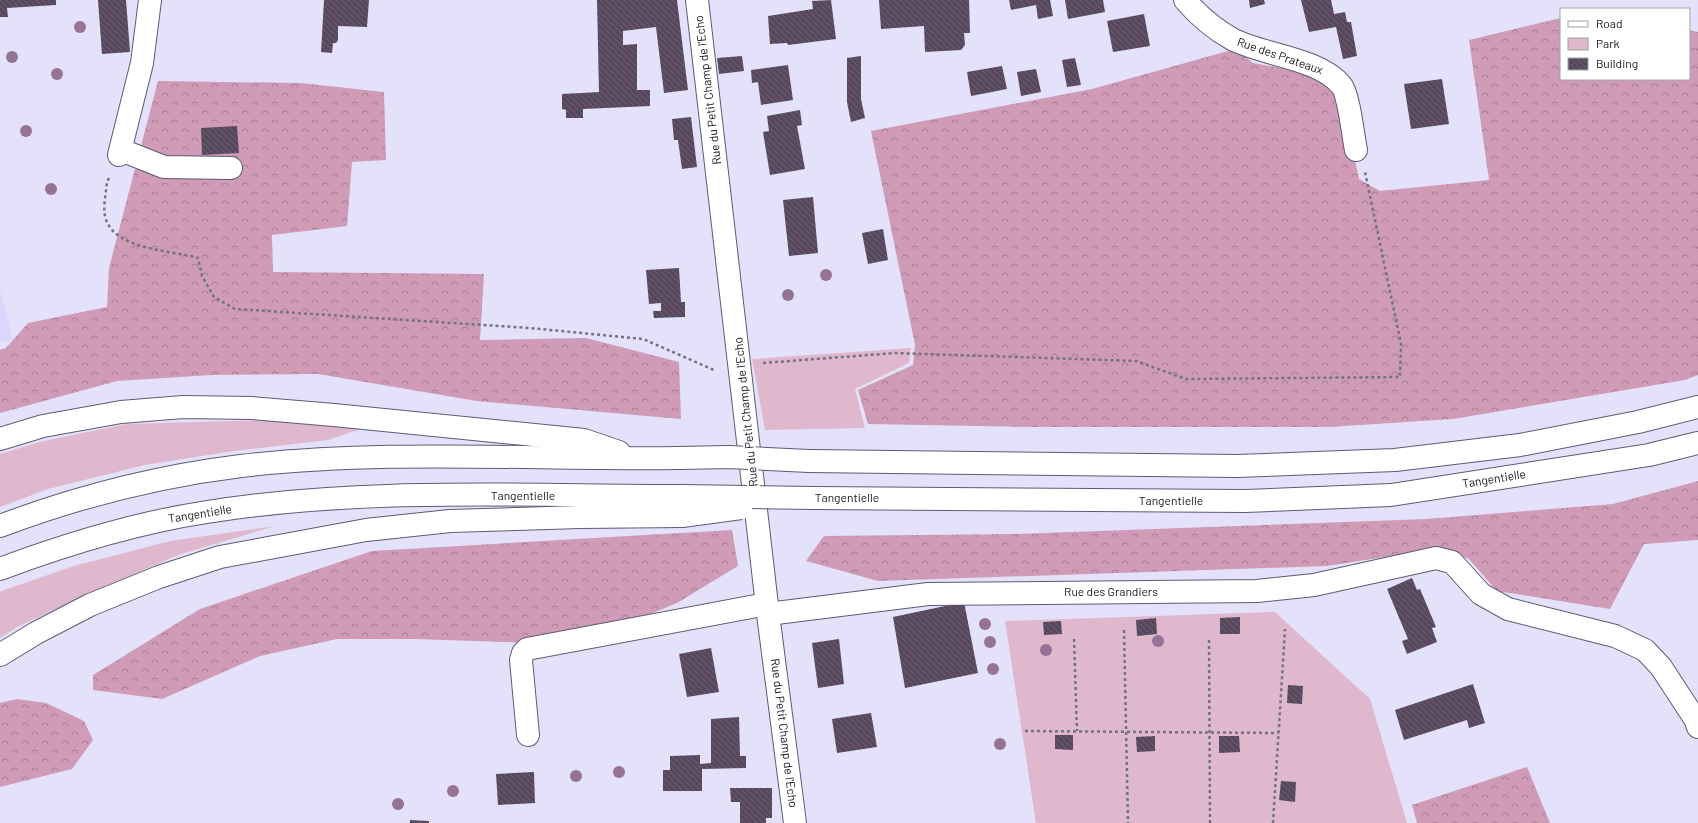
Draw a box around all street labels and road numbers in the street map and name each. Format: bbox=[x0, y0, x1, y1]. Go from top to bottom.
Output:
street label: Rue du Petit Champ de l'Echo bbox=[691, 15, 723, 166]
street label: Rue des Prateaux bbox=[1236, 34, 1325, 76]
street label: Rue du Petit Champ de l'Echo bbox=[730, 337, 760, 488]
street label: Tangentielle bbox=[1461, 466, 1527, 490]
street label: Tangentielle bbox=[491, 488, 555, 502]
street label: Tangentielle bbox=[815, 490, 879, 504]
street label: Tangentielle bbox=[1139, 493, 1203, 507]
street label: Tangentielle bbox=[167, 501, 233, 525]
street label: Rue des Grandiers bbox=[1064, 584, 1158, 598]
street label: Rue du Petit Champ de l'Echo bbox=[769, 657, 801, 808]

